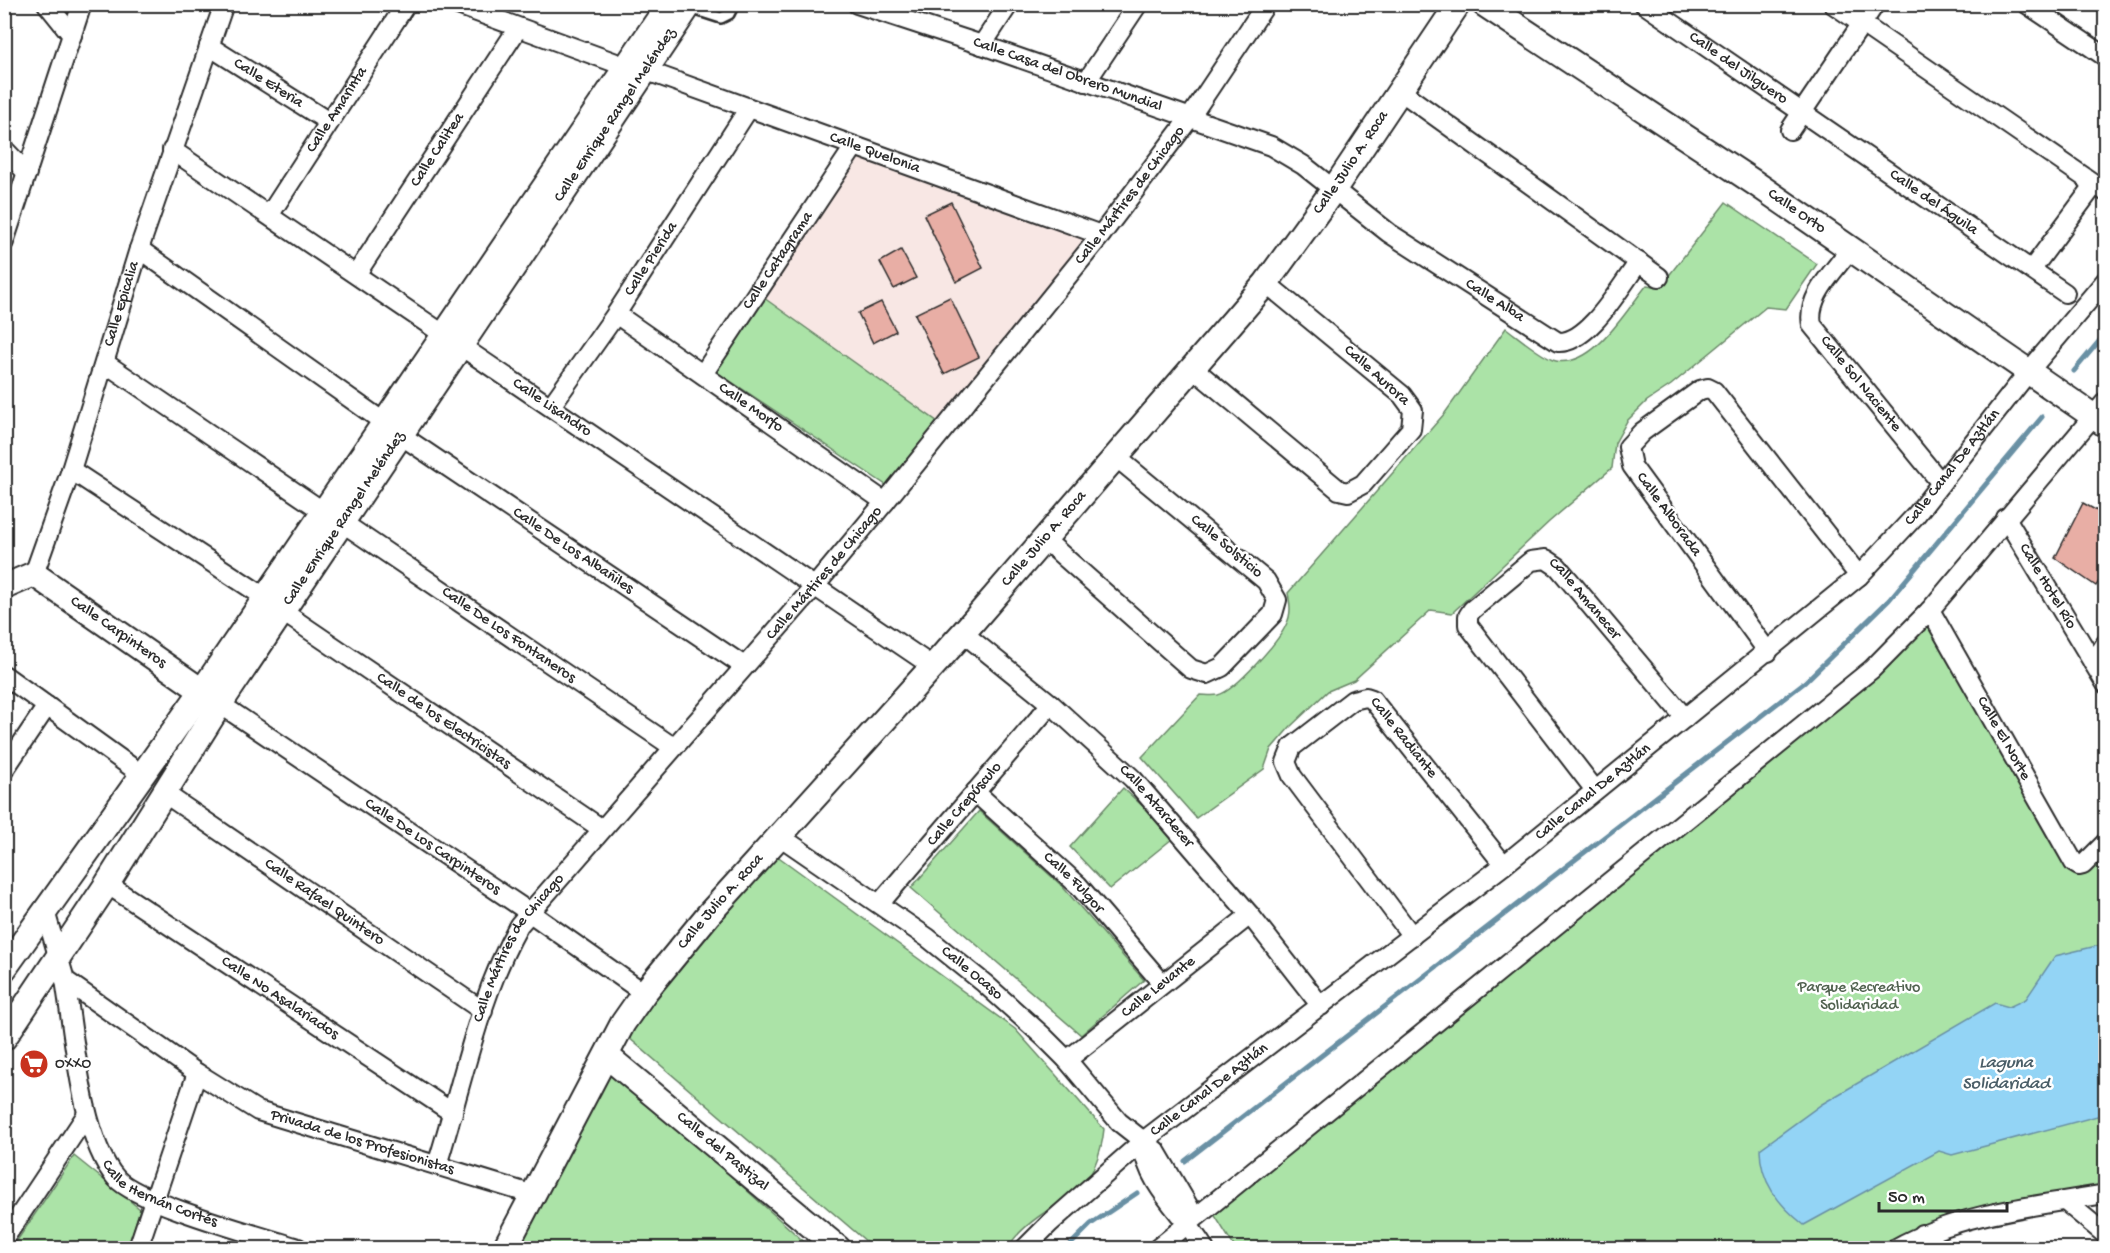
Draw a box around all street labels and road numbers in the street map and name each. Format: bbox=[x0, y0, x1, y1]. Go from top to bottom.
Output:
street label: Calle Enrique Rangel Meléndez bbox=[550, 24, 681, 206]
street label: Calle del Jilguero bbox=[1685, 28, 1791, 109]
street label: Calle Casa del Obrero Mundial bbox=[970, 33, 1164, 117]
street label: Calle Eteria bbox=[229, 54, 308, 113]
street label: Calle Amarinta bbox=[303, 62, 373, 156]
street label: Calle Julio A. Roca bbox=[1309, 107, 1394, 218]
street label: Calle Calitea bbox=[406, 109, 470, 191]
street label: Calle Mártires de Chicago bbox=[1071, 123, 1190, 269]
street label: Calle Quelonia bbox=[827, 128, 924, 179]
street label: Calle del Águila bbox=[1885, 165, 1982, 240]
street label: Calle Orto bbox=[1763, 185, 1829, 238]
street label: Calle Catagrama bbox=[739, 207, 818, 313]
street label: Calle Pierida bbox=[621, 217, 683, 300]
street label: Calle Epicalia bbox=[100, 258, 144, 349]
street label: Calle Alba bbox=[1461, 275, 1529, 328]
street label: Calle Sol Naciente bbox=[1815, 332, 1906, 437]
street label: Calle Aurora bbox=[1339, 341, 1414, 411]
street label: Calle Lisandro bbox=[508, 374, 595, 441]
street label: Calle Morfo bbox=[714, 379, 787, 437]
street label: Calle Canal De Aztlán bbox=[1901, 405, 2005, 530]
street label: Calle Enrique Rangel Meléndez bbox=[279, 427, 410, 609]
street label: Calle Alborada bbox=[1631, 469, 1705, 562]
street label: Calle Julio A. Roca bbox=[997, 486, 1092, 591]
street label: Calle De Los Albañiles bbox=[509, 503, 638, 599]
street label: Calle Mártires de Chicago bbox=[762, 503, 887, 644]
street label: Calle Solsticio bbox=[1186, 511, 1266, 583]
street label: Calle Hotel Río bbox=[2014, 540, 2080, 633]
street label: Calle Amanecer bbox=[1545, 554, 1625, 645]
street label: Calle De Los Fontaneros bbox=[438, 583, 580, 688]
street label: Calle Carpinteros bbox=[66, 592, 171, 673]
street label: Calle de los Electricistas bbox=[372, 669, 515, 774]
street label: Calle El Norte bbox=[1972, 693, 2035, 784]
street label: Calle Radiante bbox=[1365, 694, 1442, 783]
street label: Calle Canal De Aztlán bbox=[1532, 739, 1655, 845]
street label: Calle Crepúsculo bbox=[923, 758, 1006, 851]
street label: Calle Atardecer bbox=[1115, 761, 1198, 853]
street label: Calle De Los Carpinteros bbox=[361, 794, 505, 900]
street label: Calle Fulgor bbox=[1039, 848, 1109, 919]
street label: Calle Julio A. Roca bbox=[674, 849, 769, 954]
street label: Calle Rafael Quintero bbox=[260, 855, 388, 950]
street label: Calle Mártires de Chicago bbox=[469, 870, 569, 1025]
street label: Calle Ocaso bbox=[937, 942, 1006, 1005]
street label: Calle No Asalariados bbox=[217, 952, 343, 1045]
street label: Calle Levante bbox=[1118, 952, 1200, 1022]
street label: Calle Canal De Aztlán bbox=[1147, 1039, 1273, 1141]
street label: Privada de los Profesionistas bbox=[267, 1106, 457, 1180]
street label: Calle del Pastizal bbox=[672, 1108, 773, 1196]
street label: Calle Hernán Cortés bbox=[97, 1157, 221, 1232]

